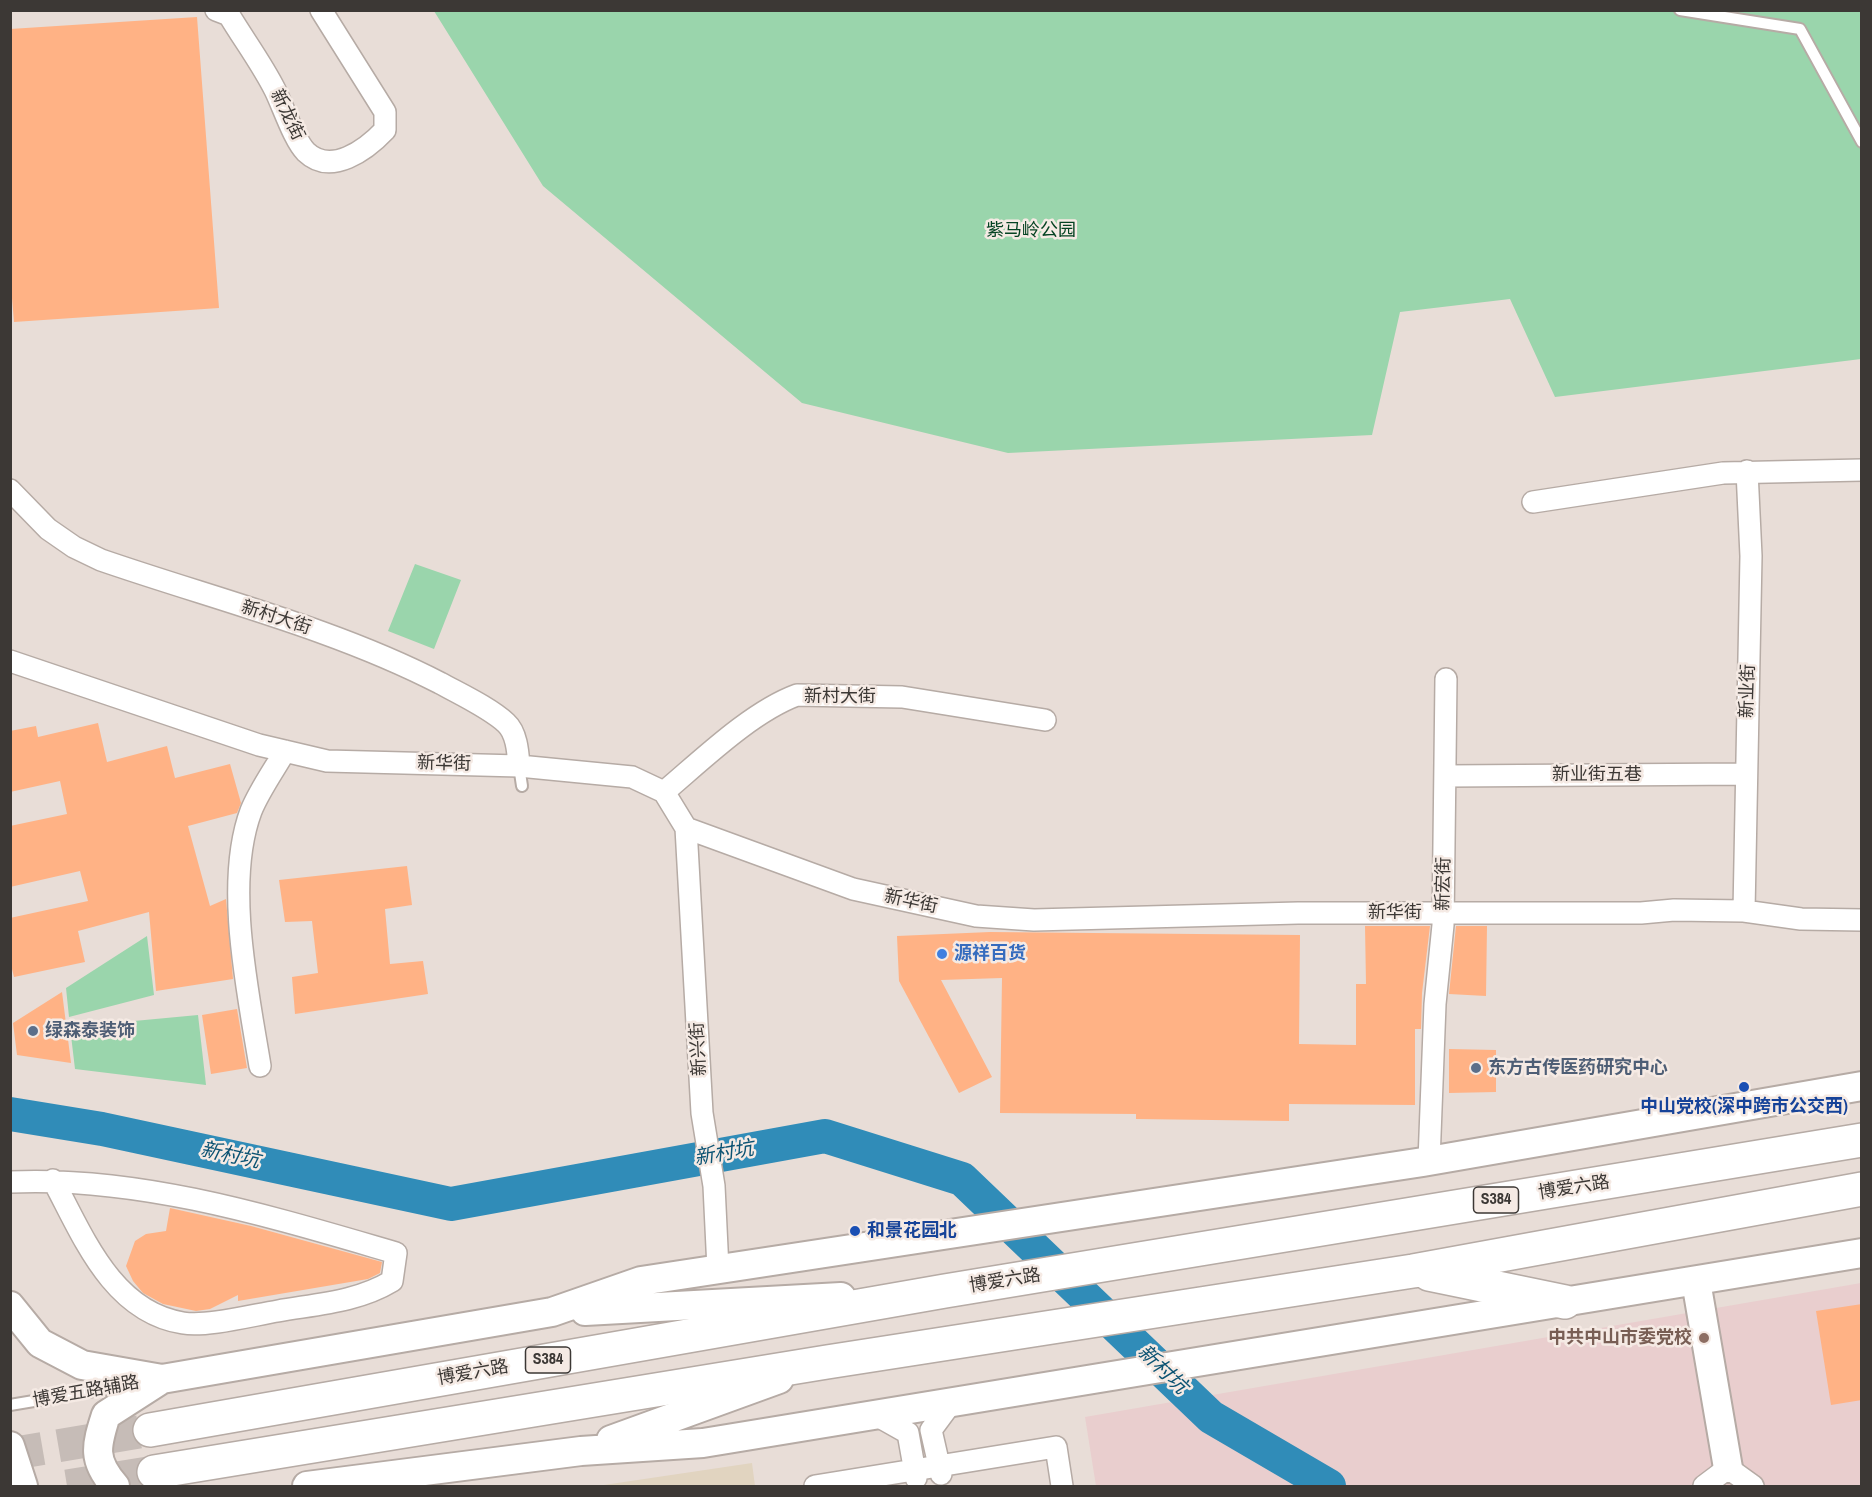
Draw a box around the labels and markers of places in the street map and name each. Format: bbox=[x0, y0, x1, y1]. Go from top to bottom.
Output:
place label: 源祥百货 bbox=[954, 943, 1026, 965]
marker: 源祥百货 bbox=[935, 947, 949, 961]
place label: 绿森泰装饰 bbox=[45, 1020, 135, 1042]
marker: 绿森泰装饰 bbox=[26, 1024, 40, 1038]
place label: 东方古传医药研究中心 bbox=[1488, 1057, 1668, 1079]
marker: 东方古传医药研究中心 bbox=[1469, 1061, 1483, 1075]
marker: 中山党校(深中跨市公交西) bbox=[1737, 1080, 1751, 1094]
place label: 中山党校(深中跨市公交西) bbox=[1640, 1096, 1848, 1118]
place label: 和景花园北 bbox=[867, 1220, 957, 1242]
marker: 和景花园北 bbox=[848, 1224, 862, 1238]
place label: 中共中山市委党校 bbox=[1548, 1327, 1692, 1349]
marker: 中共中山市委党校 bbox=[1697, 1331, 1711, 1345]

